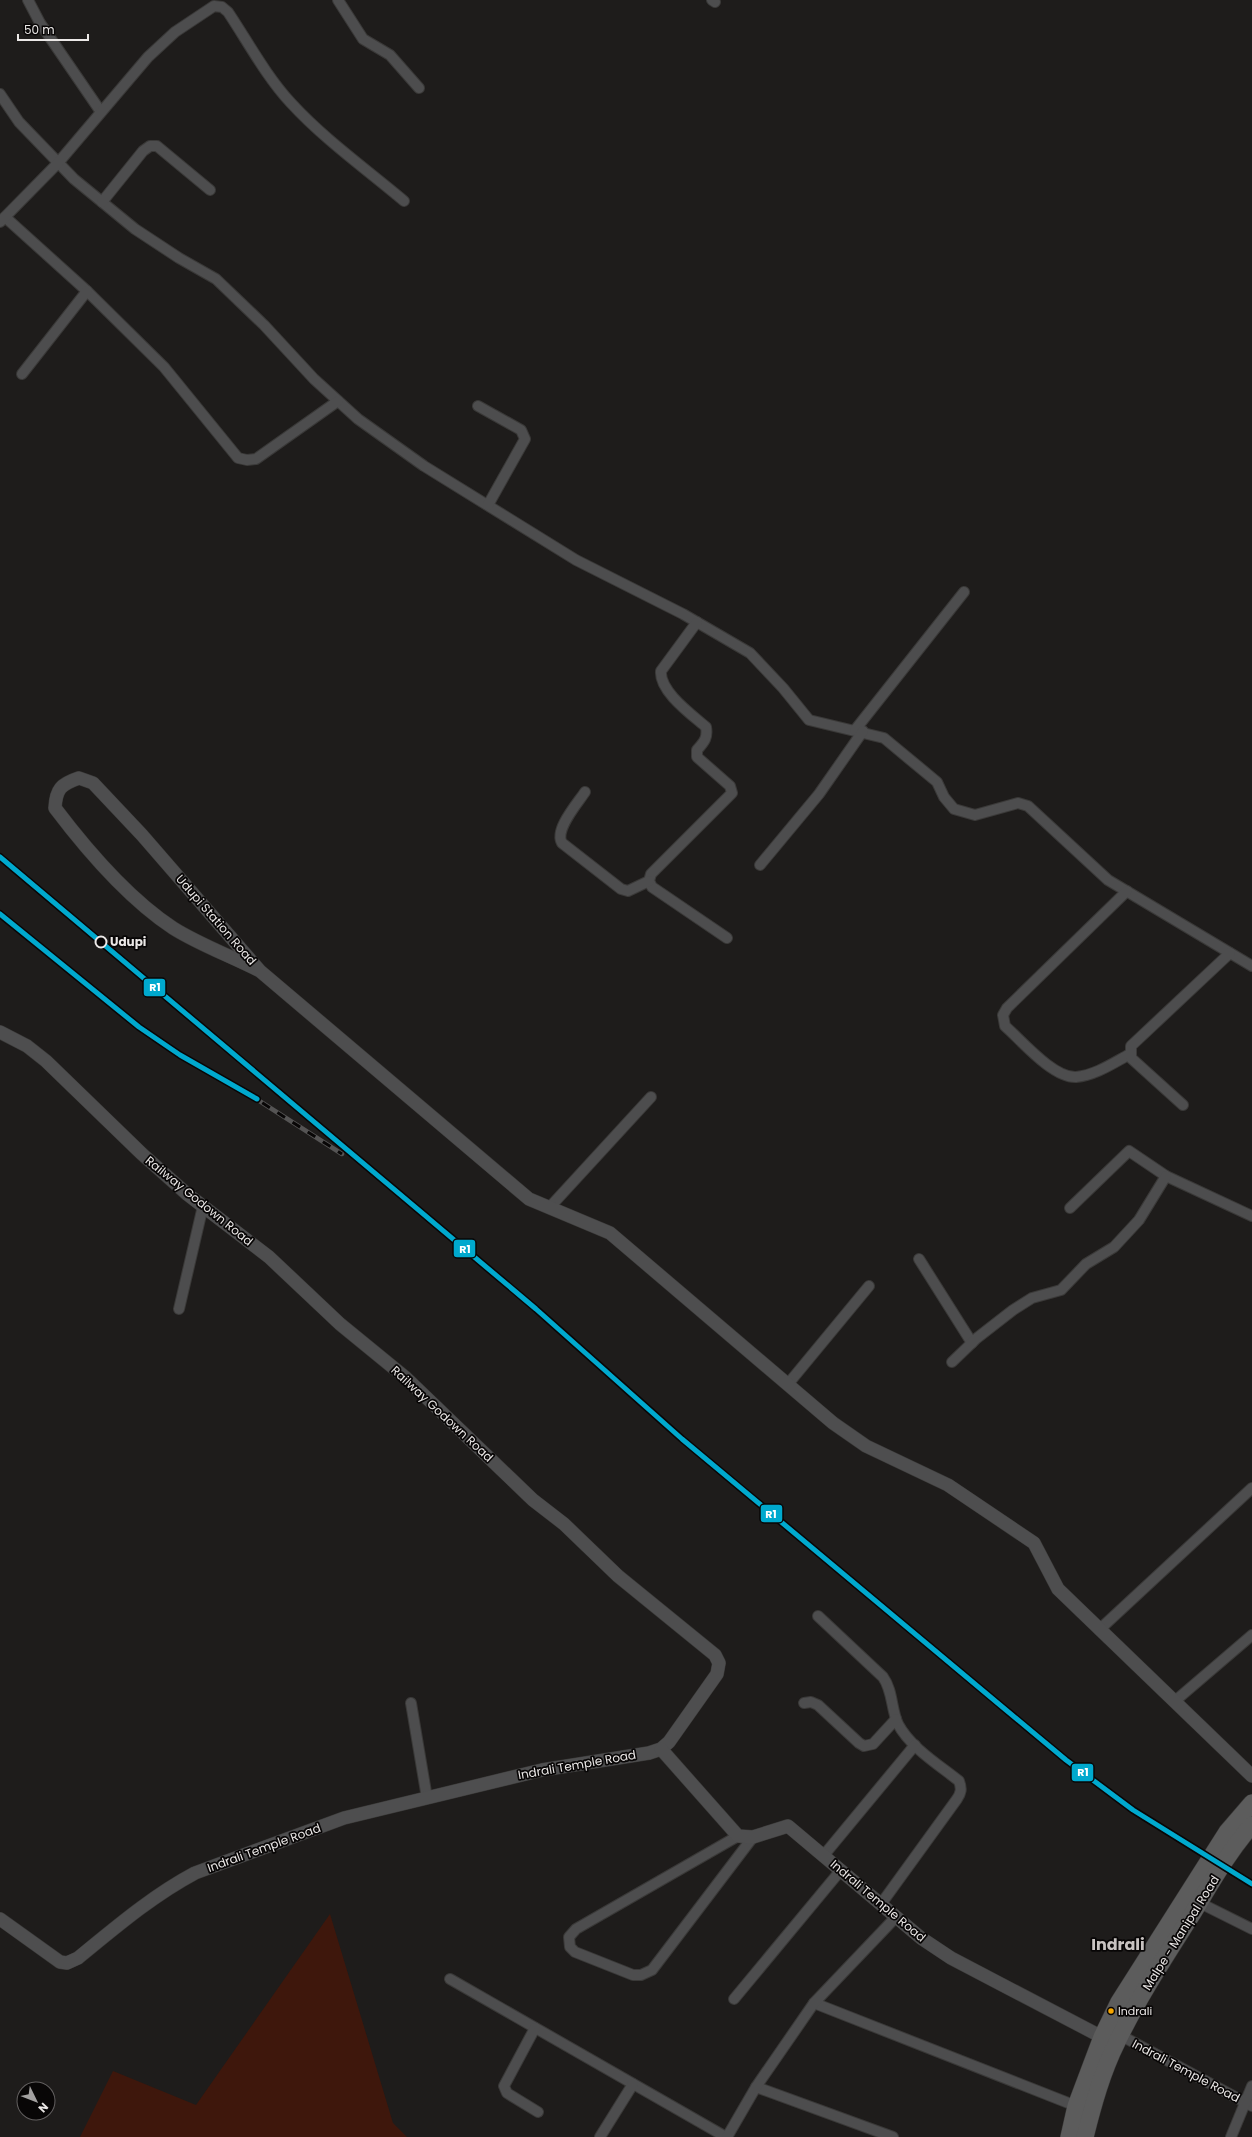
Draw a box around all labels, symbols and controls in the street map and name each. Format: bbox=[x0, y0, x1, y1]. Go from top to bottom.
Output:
scale bar bbox=[18, 16, 88, 42]
text: 50 m bbox=[24, 21, 55, 38]
street label: Udupi Station Road bbox=[172, 871, 260, 969]
place label: Udupi bbox=[110, 933, 146, 950]
marker: Udupi bbox=[94, 935, 108, 949]
line badge: R1 bbox=[143, 978, 166, 997]
text: R1 bbox=[149, 979, 161, 995]
street label: Railway Godown Road bbox=[142, 1152, 257, 1249]
line badge: R1 bbox=[453, 1239, 476, 1258]
text: R1 bbox=[459, 1241, 471, 1257]
street label: Railway Godown Road bbox=[388, 1362, 497, 1466]
line badge: R1 bbox=[760, 1504, 783, 1523]
text: R1 bbox=[765, 1506, 777, 1522]
street label: Indrali Temple Road bbox=[517, 1746, 637, 1783]
line badge: R1 bbox=[1071, 1763, 1094, 1782]
text: R1 bbox=[1077, 1764, 1089, 1780]
street label: Indrali Temple Road bbox=[205, 1819, 323, 1876]
street label: Indrali Temple Road bbox=[827, 1856, 930, 1946]
street label: Malpe - Manipal Road bbox=[1138, 1872, 1223, 1993]
district label: Indrali bbox=[1091, 1933, 1145, 1956]
place label: Indrali bbox=[1118, 2003, 1152, 2019]
marker: Indrali bbox=[1106, 2006, 1116, 2016]
street label: Indrali Temple Road bbox=[1129, 2035, 1243, 2106]
north arrow bbox=[16, 2081, 56, 2121]
text: N bbox=[35, 2099, 52, 2116]

